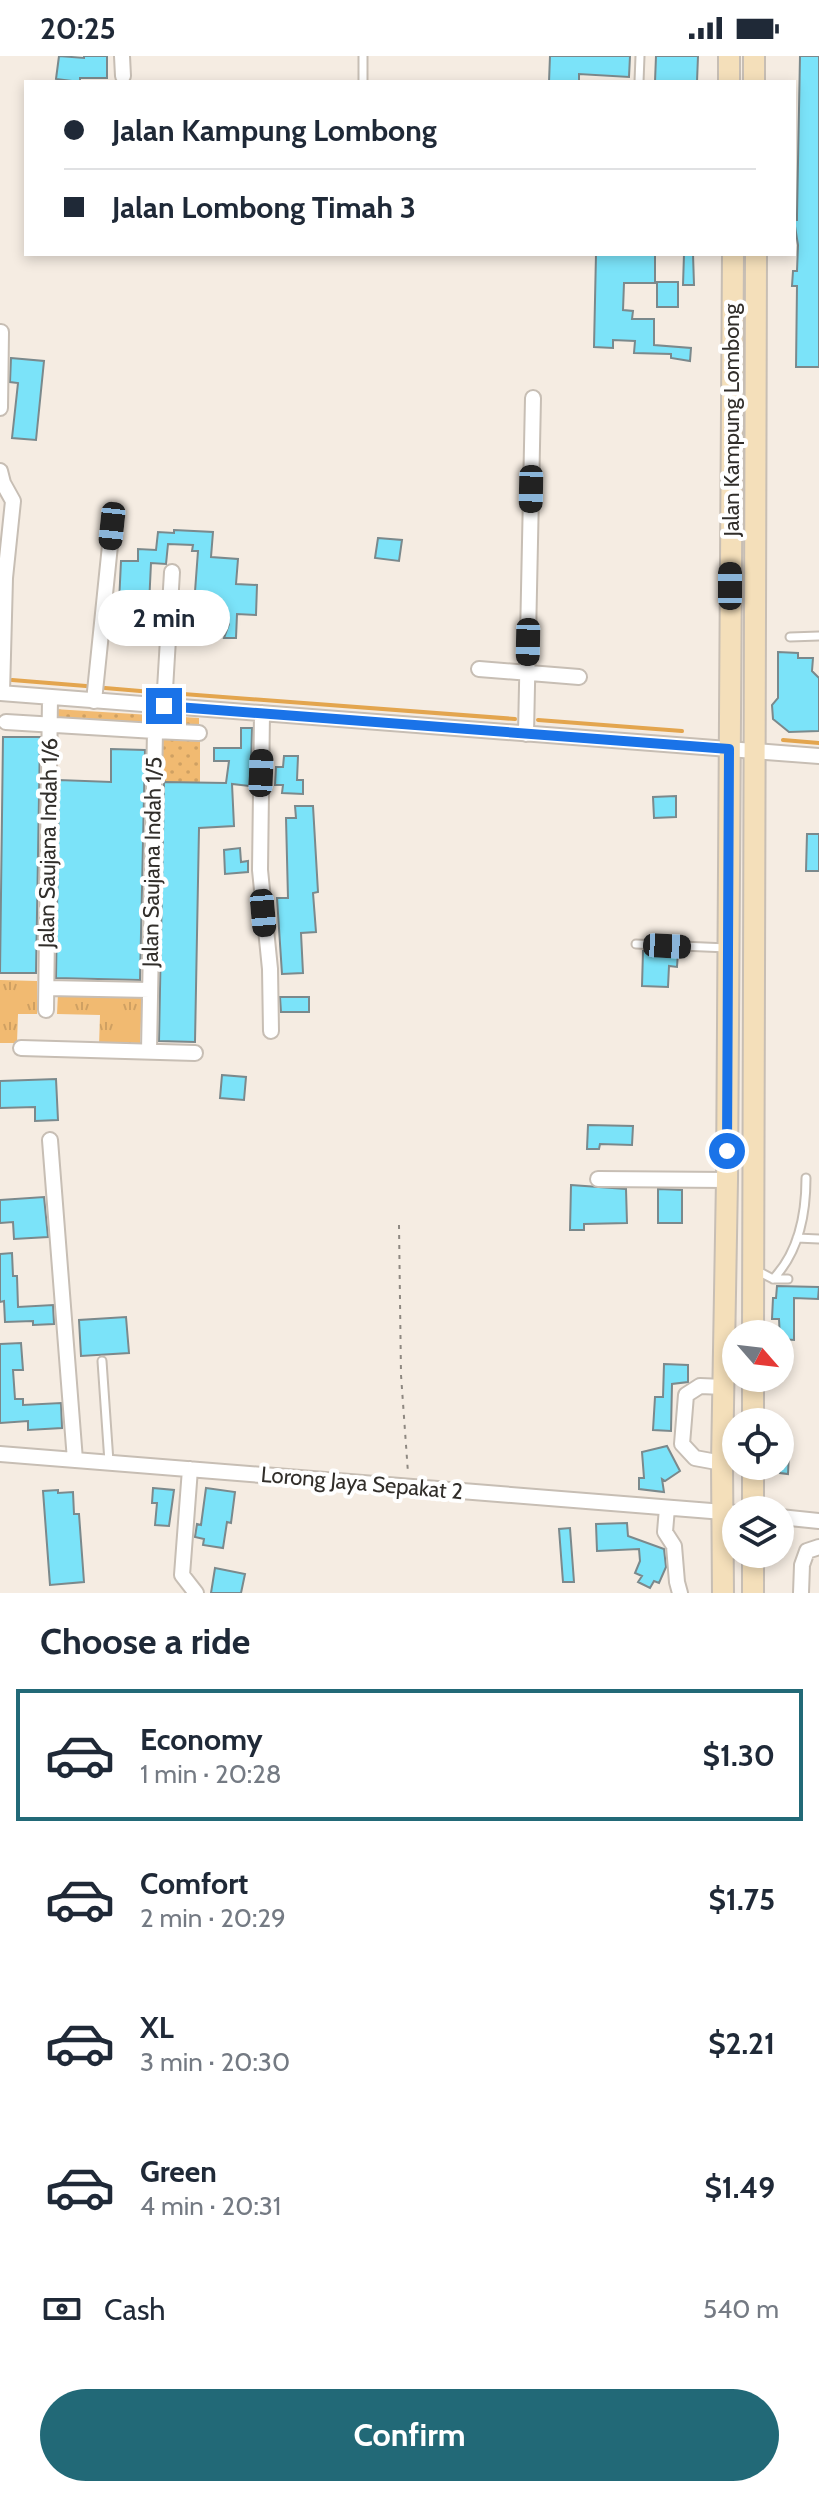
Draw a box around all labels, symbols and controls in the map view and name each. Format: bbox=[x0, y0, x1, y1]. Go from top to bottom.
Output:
text: 20:25 bbox=[40, 10, 116, 47]
text: Jalan Kampung Lombong bbox=[112, 112, 437, 149]
text: Jalan Lombong Timah 3 bbox=[112, 189, 416, 226]
street label: Jalan Kampung Lombong bbox=[718, 302, 745, 538]
car bbox=[519, 465, 543, 513]
car bbox=[98, 501, 126, 551]
car bbox=[718, 562, 742, 610]
callout: 2 min bbox=[98, 590, 230, 646]
text: 2 min bbox=[133, 602, 195, 634]
car bbox=[516, 618, 540, 666]
route end bbox=[146, 688, 182, 724]
street label: Jalan Saujana Indah 1/6 bbox=[33, 738, 63, 949]
car bbox=[248, 749, 274, 797]
street label: Jalan Saujana Indah 1/5 bbox=[137, 757, 167, 968]
car bbox=[249, 888, 277, 938]
car bbox=[642, 933, 692, 959]
route start bbox=[709, 1133, 745, 1169]
north arrow bbox=[722, 1320, 794, 1392]
map controls bbox=[722, 1320, 794, 1568]
button: locate bbox=[722, 1408, 794, 1480]
street label: Lorong Jaya Sepakat 2 bbox=[260, 1461, 464, 1505]
button: layers bbox=[722, 1496, 794, 1568]
text: Choose a ride bbox=[40, 1619, 250, 1663]
icon: car bbox=[44, 1719, 116, 1791]
text: Economy bbox=[140, 1721, 263, 1758]
text: $1.30 bbox=[703, 1737, 775, 1774]
text: 1 min · 20:28 bbox=[140, 1758, 282, 1790]
icon: car bbox=[44, 1863, 116, 1935]
text: Comfort bbox=[140, 1865, 248, 1902]
text: $1.75 bbox=[708, 1881, 775, 1918]
text: 2 min · 20:29 bbox=[140, 1902, 286, 1934]
icon: car bbox=[44, 2007, 116, 2079]
text: XL bbox=[140, 2009, 174, 2046]
text: $2.21 bbox=[708, 2025, 775, 2062]
text: 3 min · 20:30 bbox=[140, 2046, 290, 2078]
icon: car bbox=[44, 2151, 116, 2223]
text: Green bbox=[140, 2153, 217, 2190]
text: $1.49 bbox=[704, 2169, 775, 2206]
text: 4 min · 20:31 bbox=[140, 2190, 281, 2222]
icon: cash bbox=[40, 2287, 84, 2331]
text: Cash bbox=[104, 2291, 166, 2328]
text: 540 m bbox=[703, 2293, 779, 2325]
button: Confirm bbox=[40, 2389, 779, 2481]

